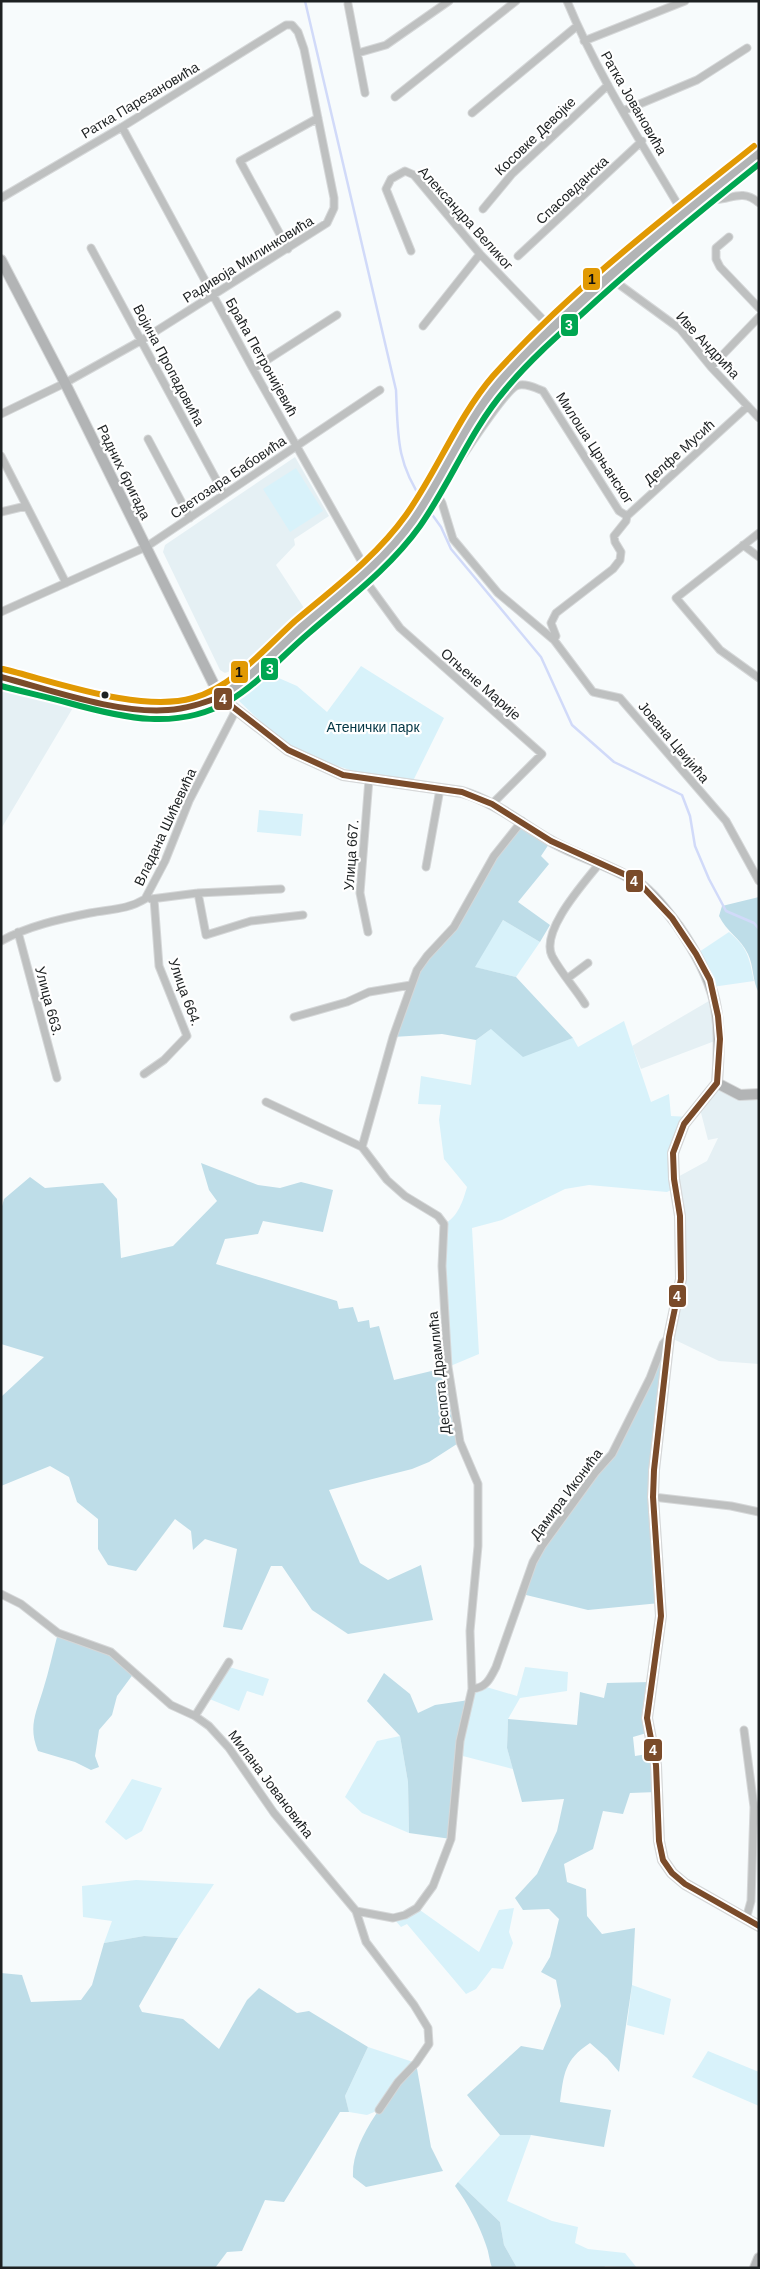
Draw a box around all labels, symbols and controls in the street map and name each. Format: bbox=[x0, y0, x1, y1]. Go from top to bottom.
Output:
street label: Ратка Јовановића bbox=[598, 48, 670, 158]
street label: Ратка Парезановића bbox=[78, 58, 202, 142]
street label: Косовке Девојке bbox=[491, 93, 579, 179]
street label: Спасовданска bbox=[533, 152, 611, 227]
street label: Александра Великог bbox=[415, 163, 517, 273]
street label: Радивоја Милинковића bbox=[180, 212, 316, 306]
line badge: 1 bbox=[582, 267, 601, 291]
text: 1 bbox=[588, 271, 596, 287]
street label: Браћа Петронијевић bbox=[223, 295, 301, 419]
street label: Војина Пропадовића bbox=[130, 302, 208, 429]
street label: Иве Андрића bbox=[673, 308, 743, 382]
line badge: 3 bbox=[560, 313, 579, 337]
text: 3 bbox=[565, 317, 573, 333]
street label: Милоша Црњанског bbox=[553, 389, 637, 507]
street label: Делфе Мусић bbox=[640, 416, 718, 488]
street label: Радних бригада bbox=[94, 422, 154, 522]
street label: Светозара Бабовића bbox=[167, 432, 289, 522]
street label: Огњене Марије bbox=[438, 645, 524, 723]
line badge: 3 bbox=[260, 657, 279, 681]
line badge: 1 bbox=[230, 660, 249, 684]
text: 3 bbox=[266, 661, 274, 677]
text: 1 bbox=[235, 664, 243, 680]
line badge: 4 bbox=[213, 687, 233, 711]
unlabelled marker bbox=[100, 690, 110, 700]
text: 4 bbox=[219, 691, 227, 707]
street label: Јована Цвијића bbox=[635, 698, 713, 786]
park label: Атенички парк bbox=[326, 719, 420, 735]
street label: Владана Шићевића bbox=[131, 766, 199, 888]
street label: Улица 667. bbox=[341, 819, 361, 891]
line badge: 4 bbox=[625, 869, 644, 893]
text: 4 bbox=[630, 873, 638, 889]
street label: Улица 664. bbox=[165, 956, 205, 1028]
street label: Улица 663. bbox=[32, 965, 66, 1037]
line badge: 4 bbox=[668, 1284, 687, 1308]
text: 4 bbox=[673, 1288, 681, 1304]
street label: Деспота Драмлића bbox=[425, 1311, 453, 1435]
street label: Дамира Иконића bbox=[527, 1445, 605, 1543]
street label: Милана Јовановића bbox=[225, 1727, 317, 1841]
line badge: 4 bbox=[643, 1738, 663, 1762]
text: 4 bbox=[649, 1742, 657, 1758]

